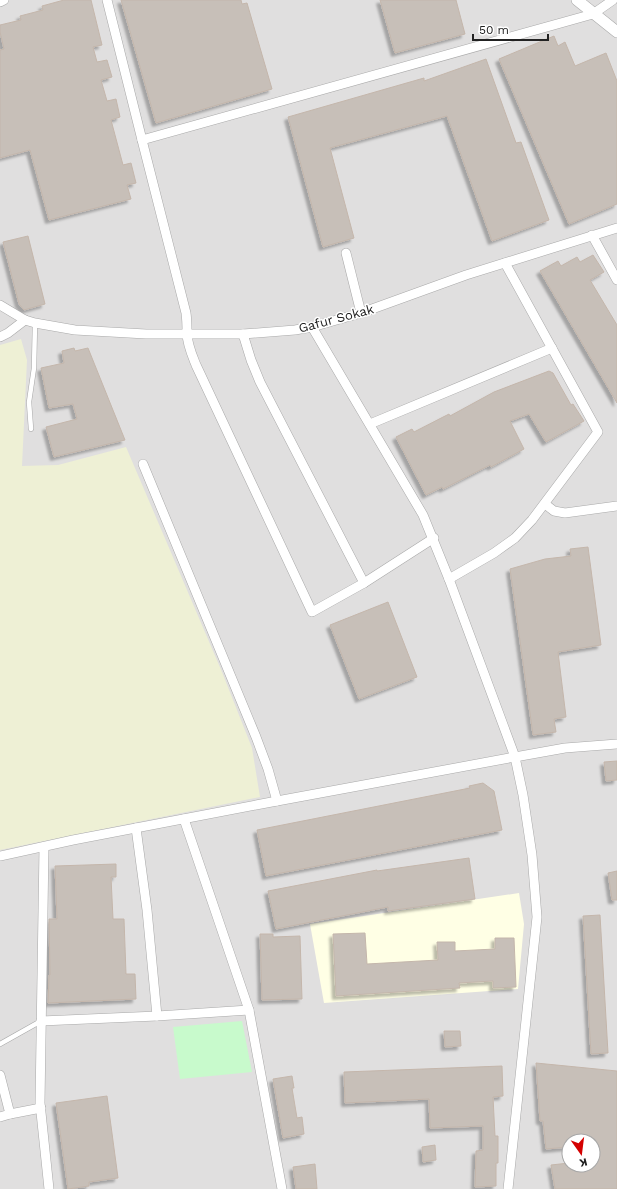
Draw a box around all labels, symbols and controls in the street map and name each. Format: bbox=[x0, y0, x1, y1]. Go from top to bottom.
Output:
scale bar bbox=[473, 16, 548, 42]
text: 50 m bbox=[479, 23, 509, 37]
street label: Gafur Sokak bbox=[297, 301, 376, 336]
north arrow bbox=[561, 1133, 601, 1173]
text: K bbox=[578, 1155, 589, 1170]

